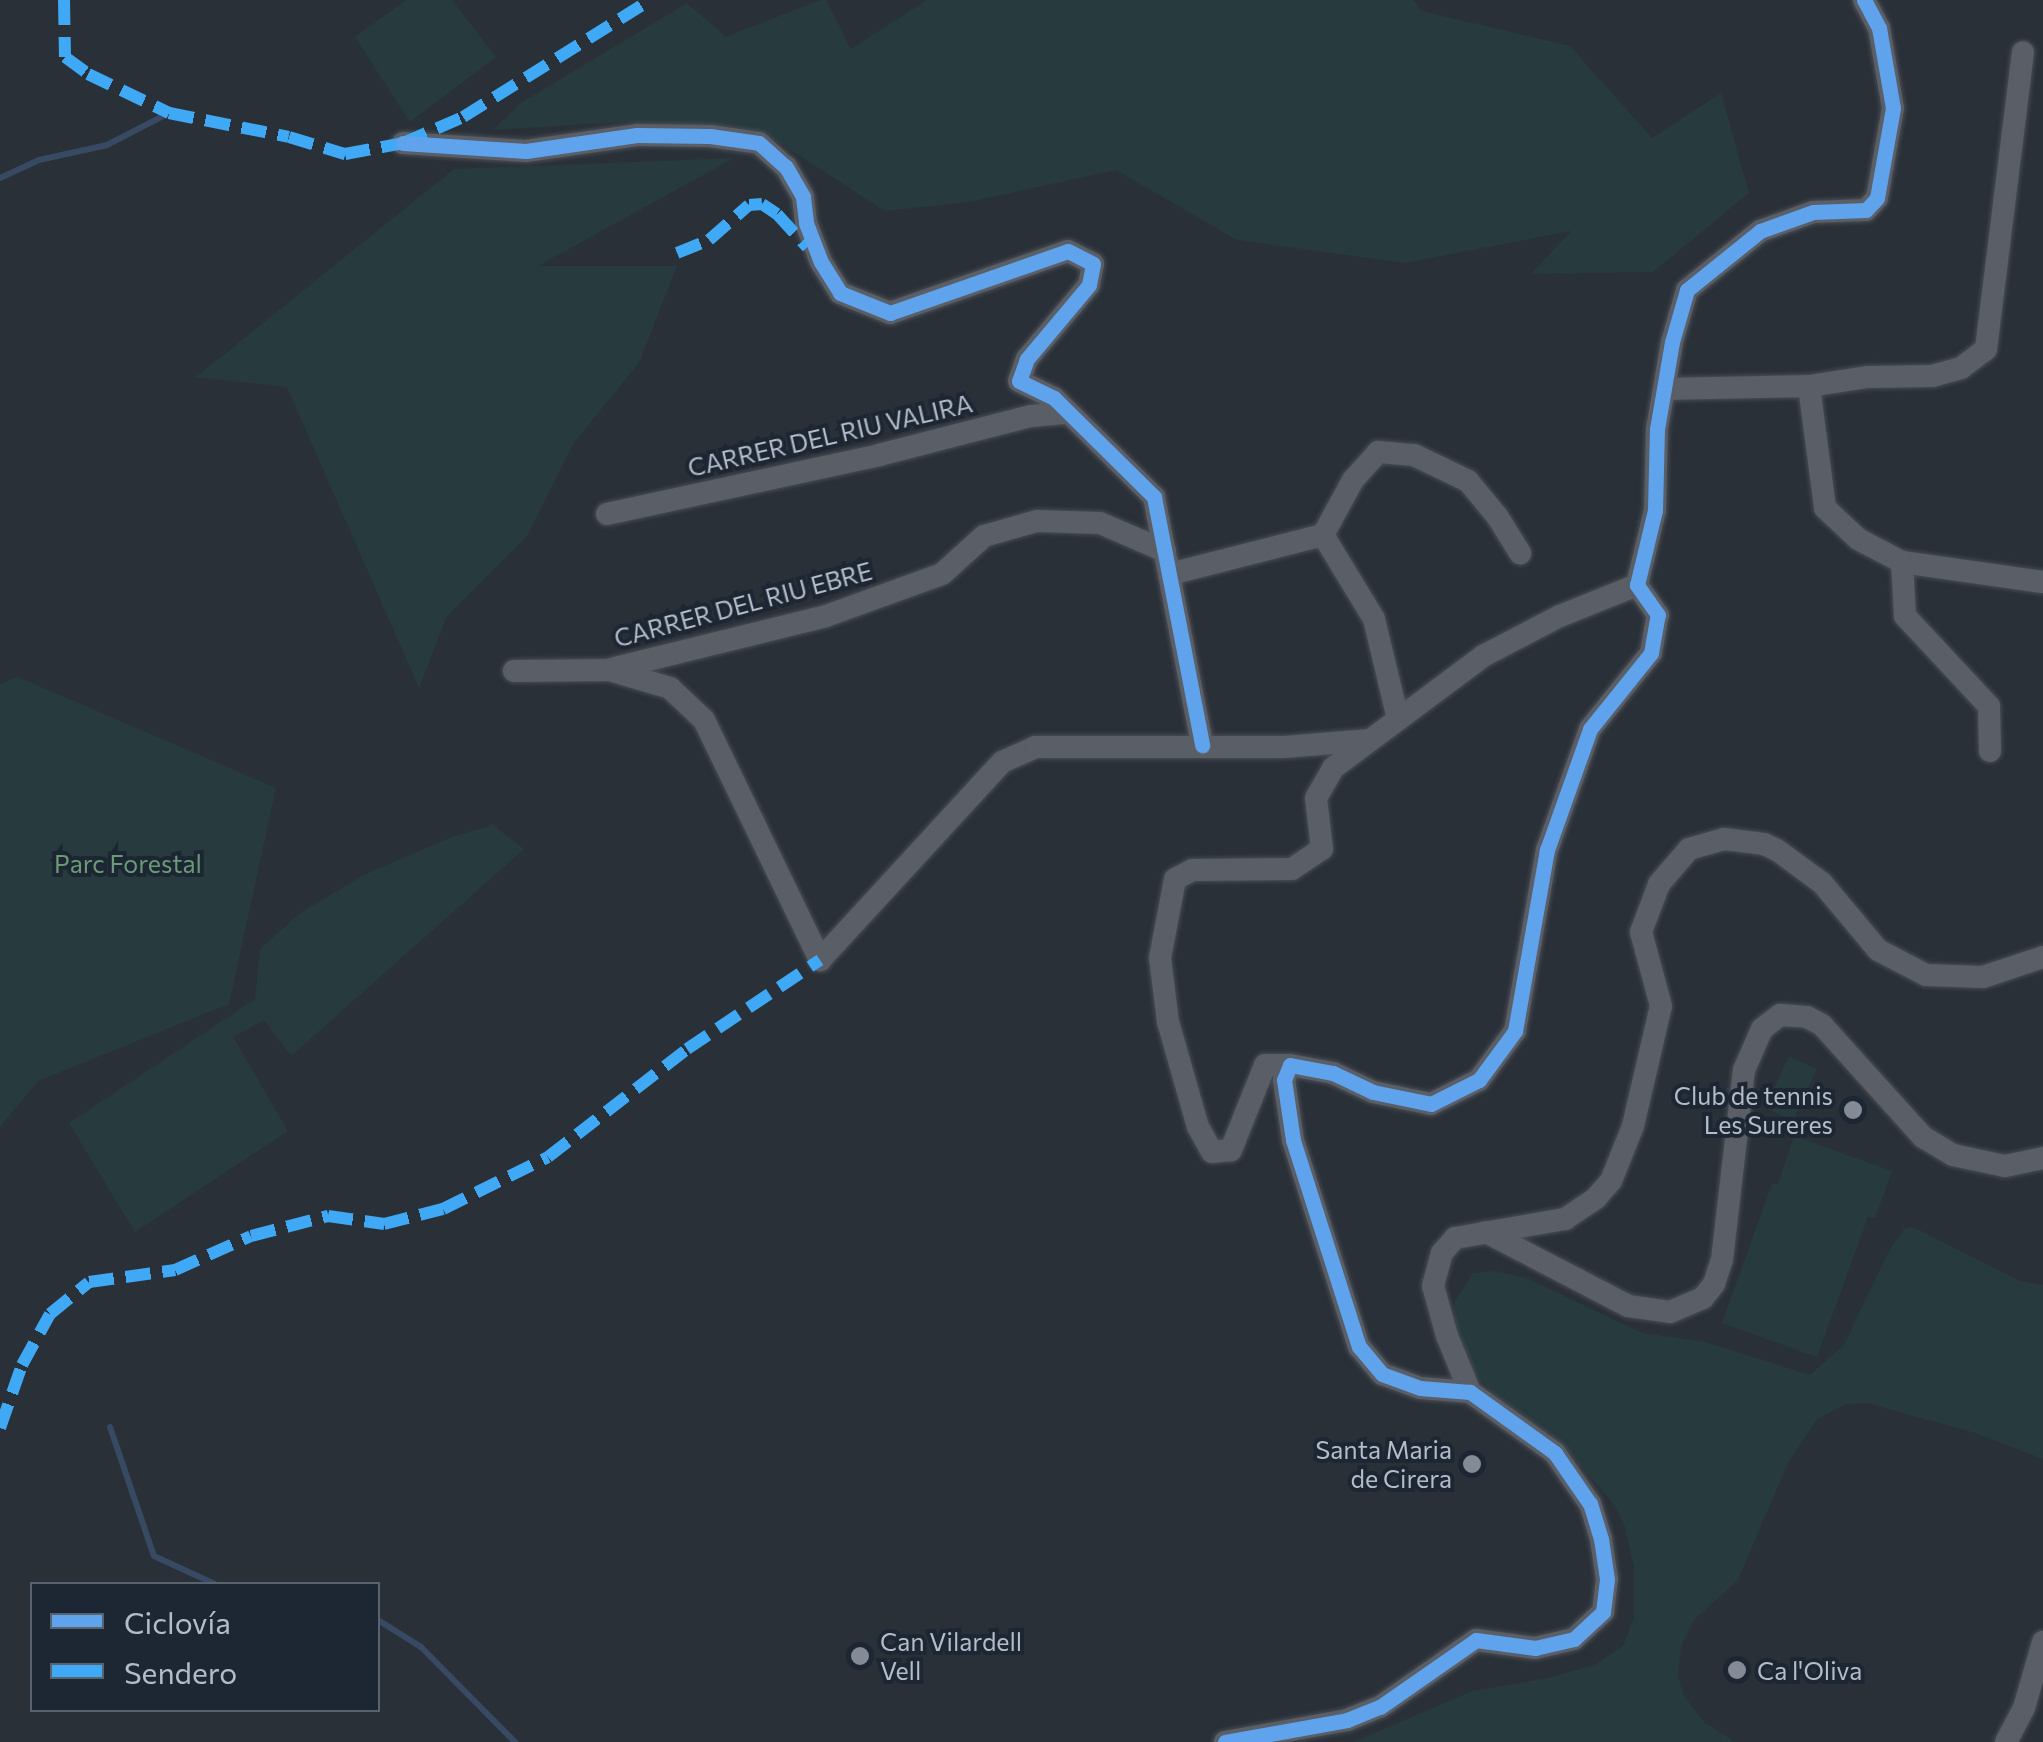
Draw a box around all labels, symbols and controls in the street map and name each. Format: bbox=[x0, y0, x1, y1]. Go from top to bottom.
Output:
street label: CARRER DEL RIU VALIRA bbox=[685, 388, 975, 482]
street label: CARRER DEL RIU EBRE bbox=[611, 555, 875, 653]
park label: Parc Forestal bbox=[54, 848, 202, 878]
place label: Club de tennis Les Sureres bbox=[1674, 1081, 1833, 1140]
marker: Club de tennis Les Sureres bbox=[1842, 1099, 1864, 1121]
place label: Santa Maria de Cirera bbox=[1316, 1435, 1452, 1494]
marker: Santa Maria de Cirera bbox=[1461, 1453, 1483, 1475]
legend bbox=[30, 1582, 380, 1712]
text: Ciclovía bbox=[124, 1603, 231, 1640]
place label: Can Vilardell Vell bbox=[880, 1627, 1022, 1686]
marker: Can Vilardell Vell bbox=[849, 1645, 871, 1667]
text: Sendero bbox=[124, 1653, 237, 1690]
place label: Ca l'Oliva bbox=[1757, 1655, 1862, 1685]
marker: Ca l'Oliva bbox=[1726, 1659, 1748, 1681]

